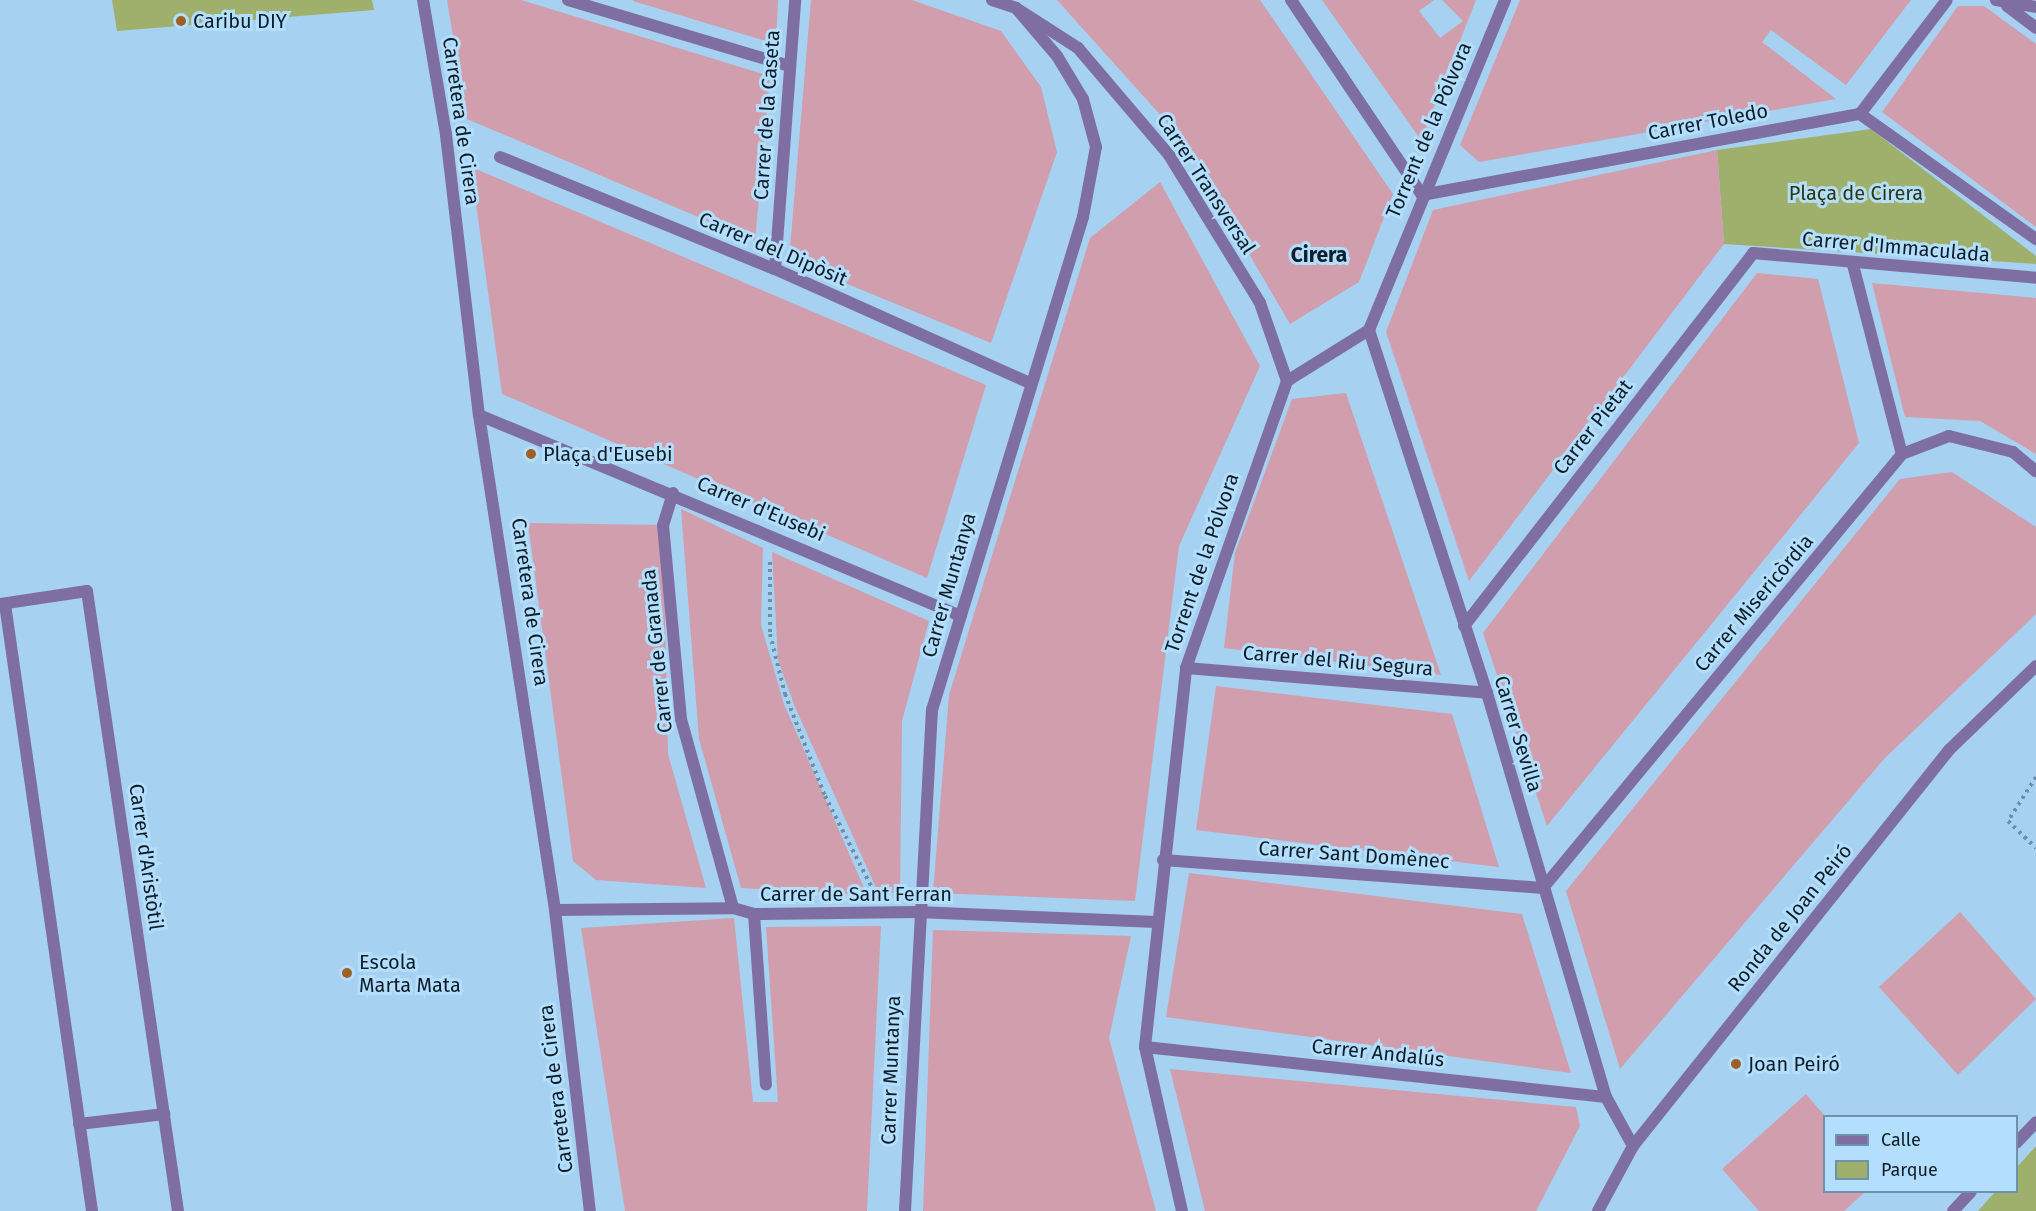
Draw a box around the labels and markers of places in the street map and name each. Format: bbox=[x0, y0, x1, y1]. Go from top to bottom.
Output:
place label: Caribu DIY bbox=[193, 9, 287, 33]
marker: Caribu DIY bbox=[174, 14, 188, 28]
place label: Plaça d'Eusebi bbox=[543, 442, 673, 466]
marker: Plaça d'Eusebi bbox=[524, 447, 538, 461]
place label: Escola Marta Mata bbox=[359, 950, 461, 997]
marker: Escola Marta Mata bbox=[340, 966, 354, 980]
place label: Joan Peiró bbox=[1748, 1052, 1840, 1076]
marker: Joan Peiró bbox=[1729, 1057, 1743, 1071]

